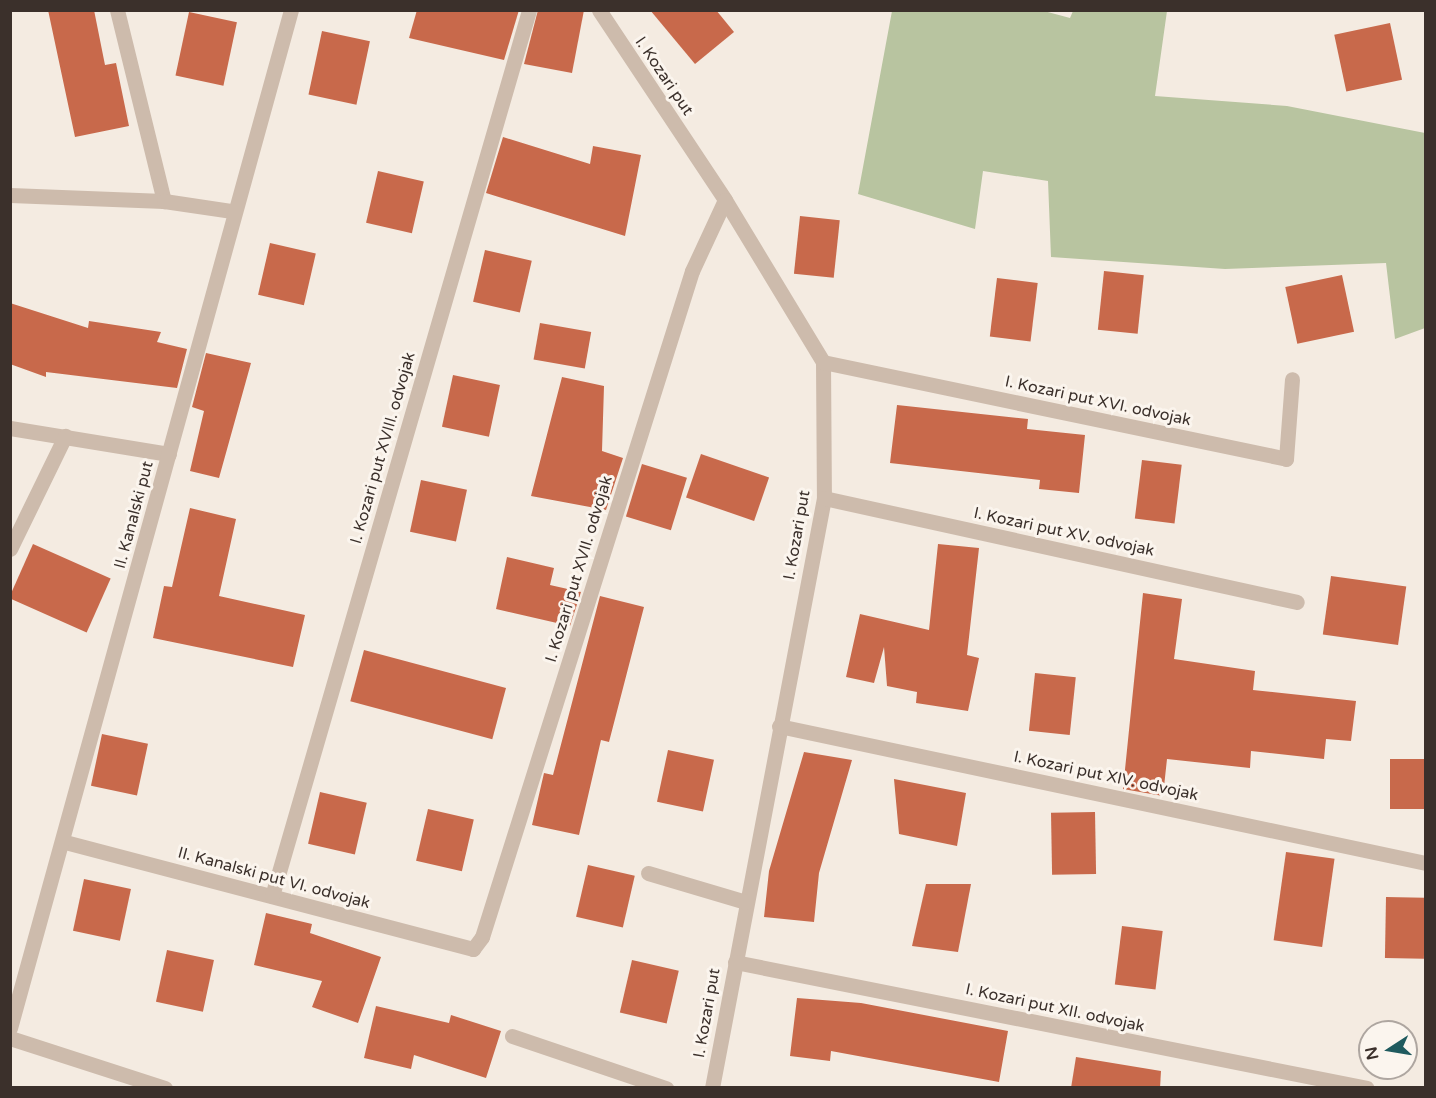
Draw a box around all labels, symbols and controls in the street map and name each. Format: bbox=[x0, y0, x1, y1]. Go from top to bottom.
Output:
street label: I. Kozari put bbox=[631, 33, 697, 119]
street label: I. Kozari put XVIII. odvojak bbox=[346, 350, 420, 546]
street label: I. Kozari put XVI. odvojak bbox=[1003, 372, 1193, 430]
street label: II. Kanalski put bbox=[110, 459, 158, 571]
street label: I. Kozari put XVII. odvojak bbox=[541, 473, 617, 665]
street label: I. Kozari put bbox=[780, 489, 814, 581]
street label: I. Kozari put XV. odvojak bbox=[972, 503, 1156, 561]
street label: I. Kozari put XIV. odvojak bbox=[1012, 747, 1200, 805]
street label: II. Kanalski put VI. odvojak bbox=[176, 843, 372, 913]
street label: I. Kozari put bbox=[690, 967, 724, 1059]
street label: I. Kozari put XII. odvojak bbox=[964, 980, 1146, 1036]
north arrow bbox=[1358, 1020, 1418, 1080]
text: N bbox=[1361, 1045, 1383, 1062]

